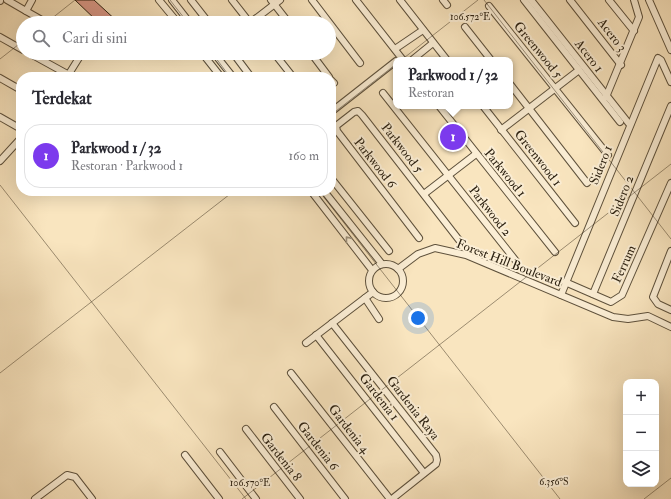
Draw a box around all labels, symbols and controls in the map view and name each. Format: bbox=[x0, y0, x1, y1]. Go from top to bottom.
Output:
text: 106.572°E bbox=[450, 11, 490, 23]
street label: Acero 3 bbox=[593, 14, 630, 55]
search box bbox=[16, 16, 336, 60]
street label: Greenwood 5 bbox=[510, 18, 566, 82]
icon: search bbox=[30, 27, 52, 49]
text: Cari di sini bbox=[62, 29, 127, 48]
street label: Acero 1 bbox=[571, 36, 607, 76]
popup bbox=[393, 57, 513, 109]
text: Parkwood 1 / 32 bbox=[408, 66, 498, 85]
text: Restoran bbox=[408, 85, 454, 101]
text: Terdekat bbox=[32, 88, 92, 109]
street label: Parkwood 5 bbox=[378, 120, 427, 176]
pin: 1 bbox=[440, 122, 466, 152]
street label: Greenwood 1 bbox=[511, 127, 565, 190]
street label: Parkwood 6 bbox=[350, 135, 401, 193]
text: Parkwood 1 / 32 bbox=[71, 139, 161, 158]
street label: Sidero 1 bbox=[586, 143, 616, 187]
street label: Parkwood 1 bbox=[481, 146, 530, 201]
text: 1 bbox=[44, 148, 48, 164]
text: 160 m bbox=[288, 148, 319, 164]
text: Restoran · Parkwood 1 bbox=[71, 158, 183, 174]
street label: Sidero 2 bbox=[607, 173, 638, 219]
street label: Parkwood 2 bbox=[465, 183, 515, 240]
street label: Forest Hill Boulevard bbox=[454, 236, 564, 291]
one-way arrow bbox=[346, 237, 353, 244]
street label: Ferrum bbox=[609, 243, 639, 285]
your location bbox=[408, 308, 428, 328]
street label: Gardenia 1 bbox=[356, 370, 403, 424]
street label: Gardenia Raya bbox=[382, 373, 443, 444]
map controls bbox=[623, 379, 659, 487]
button: + bbox=[623, 379, 659, 415]
street label: Gardenia 4 bbox=[325, 401, 374, 458]
button: − bbox=[623, 415, 659, 451]
street label: Gardenia 6 bbox=[294, 418, 343, 475]
street label: Gardenia 8 bbox=[257, 430, 305, 484]
button: layers bbox=[623, 451, 659, 487]
text: 6.356°S bbox=[539, 476, 569, 488]
text: 106.570°E bbox=[230, 477, 270, 489]

